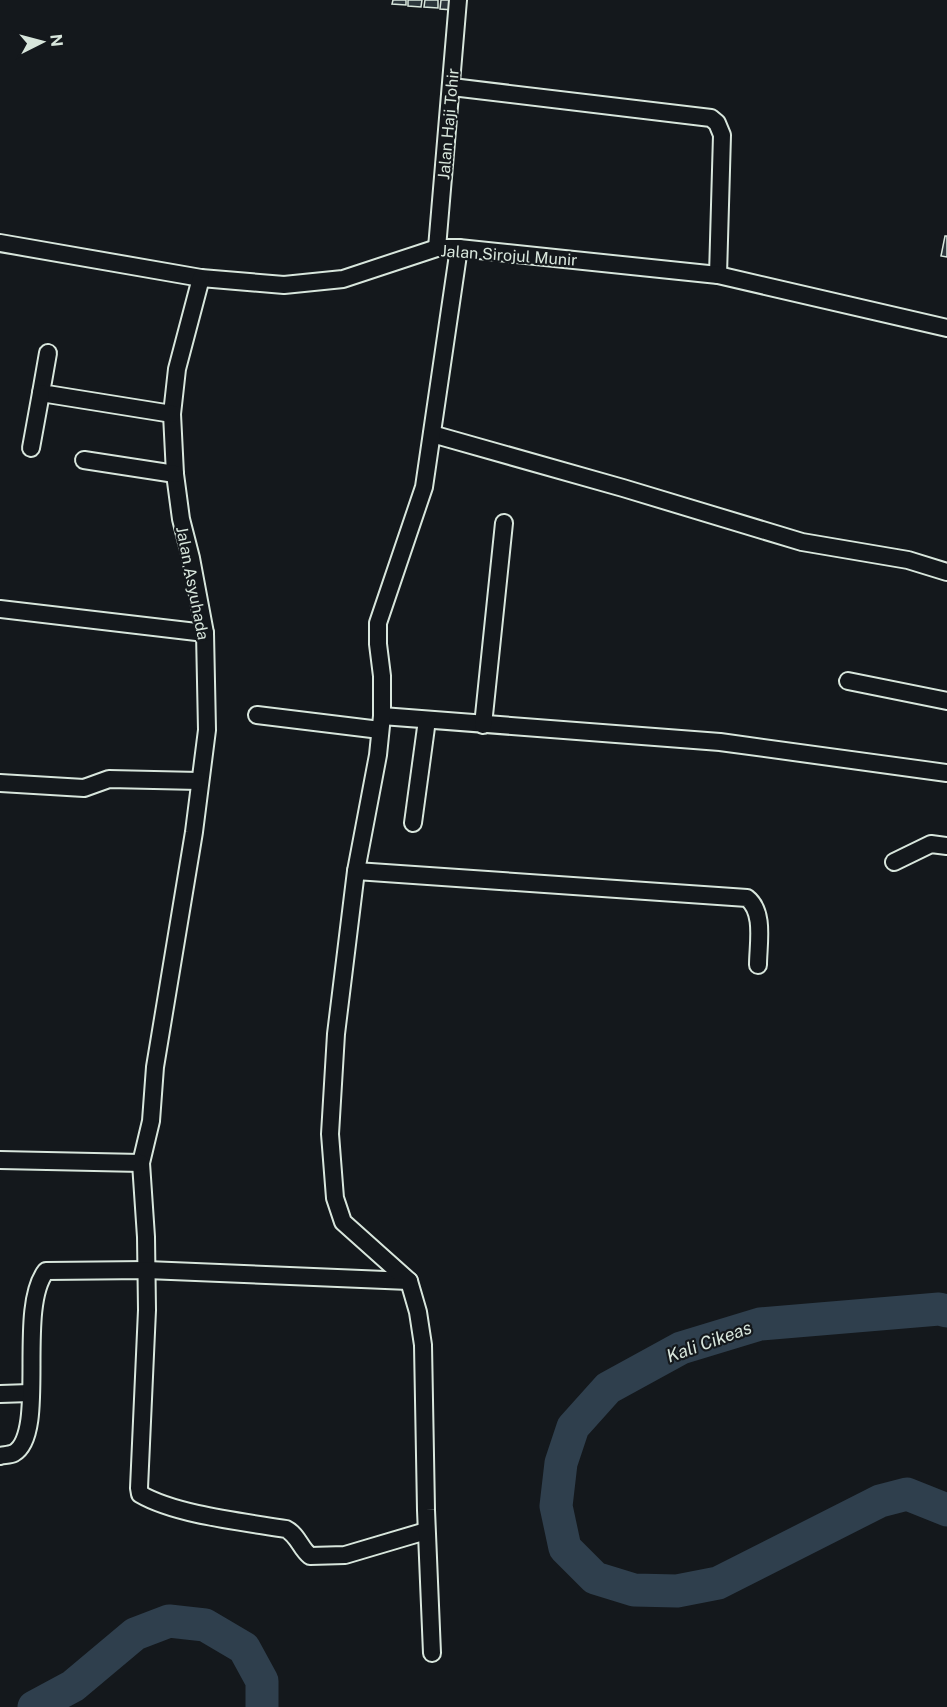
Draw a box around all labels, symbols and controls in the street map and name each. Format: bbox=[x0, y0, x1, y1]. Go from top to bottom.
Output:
north arrow bbox=[12, 12, 72, 72]
text: N bbox=[46, 33, 67, 48]
street label: Jalan Haji Tohir bbox=[434, 67, 463, 181]
street label: Jalan Sirojul Munir bbox=[440, 241, 578, 270]
street label: Jalan Asyuhada bbox=[172, 525, 213, 642]
water label: Kali Cikeas bbox=[663, 1316, 754, 1367]

